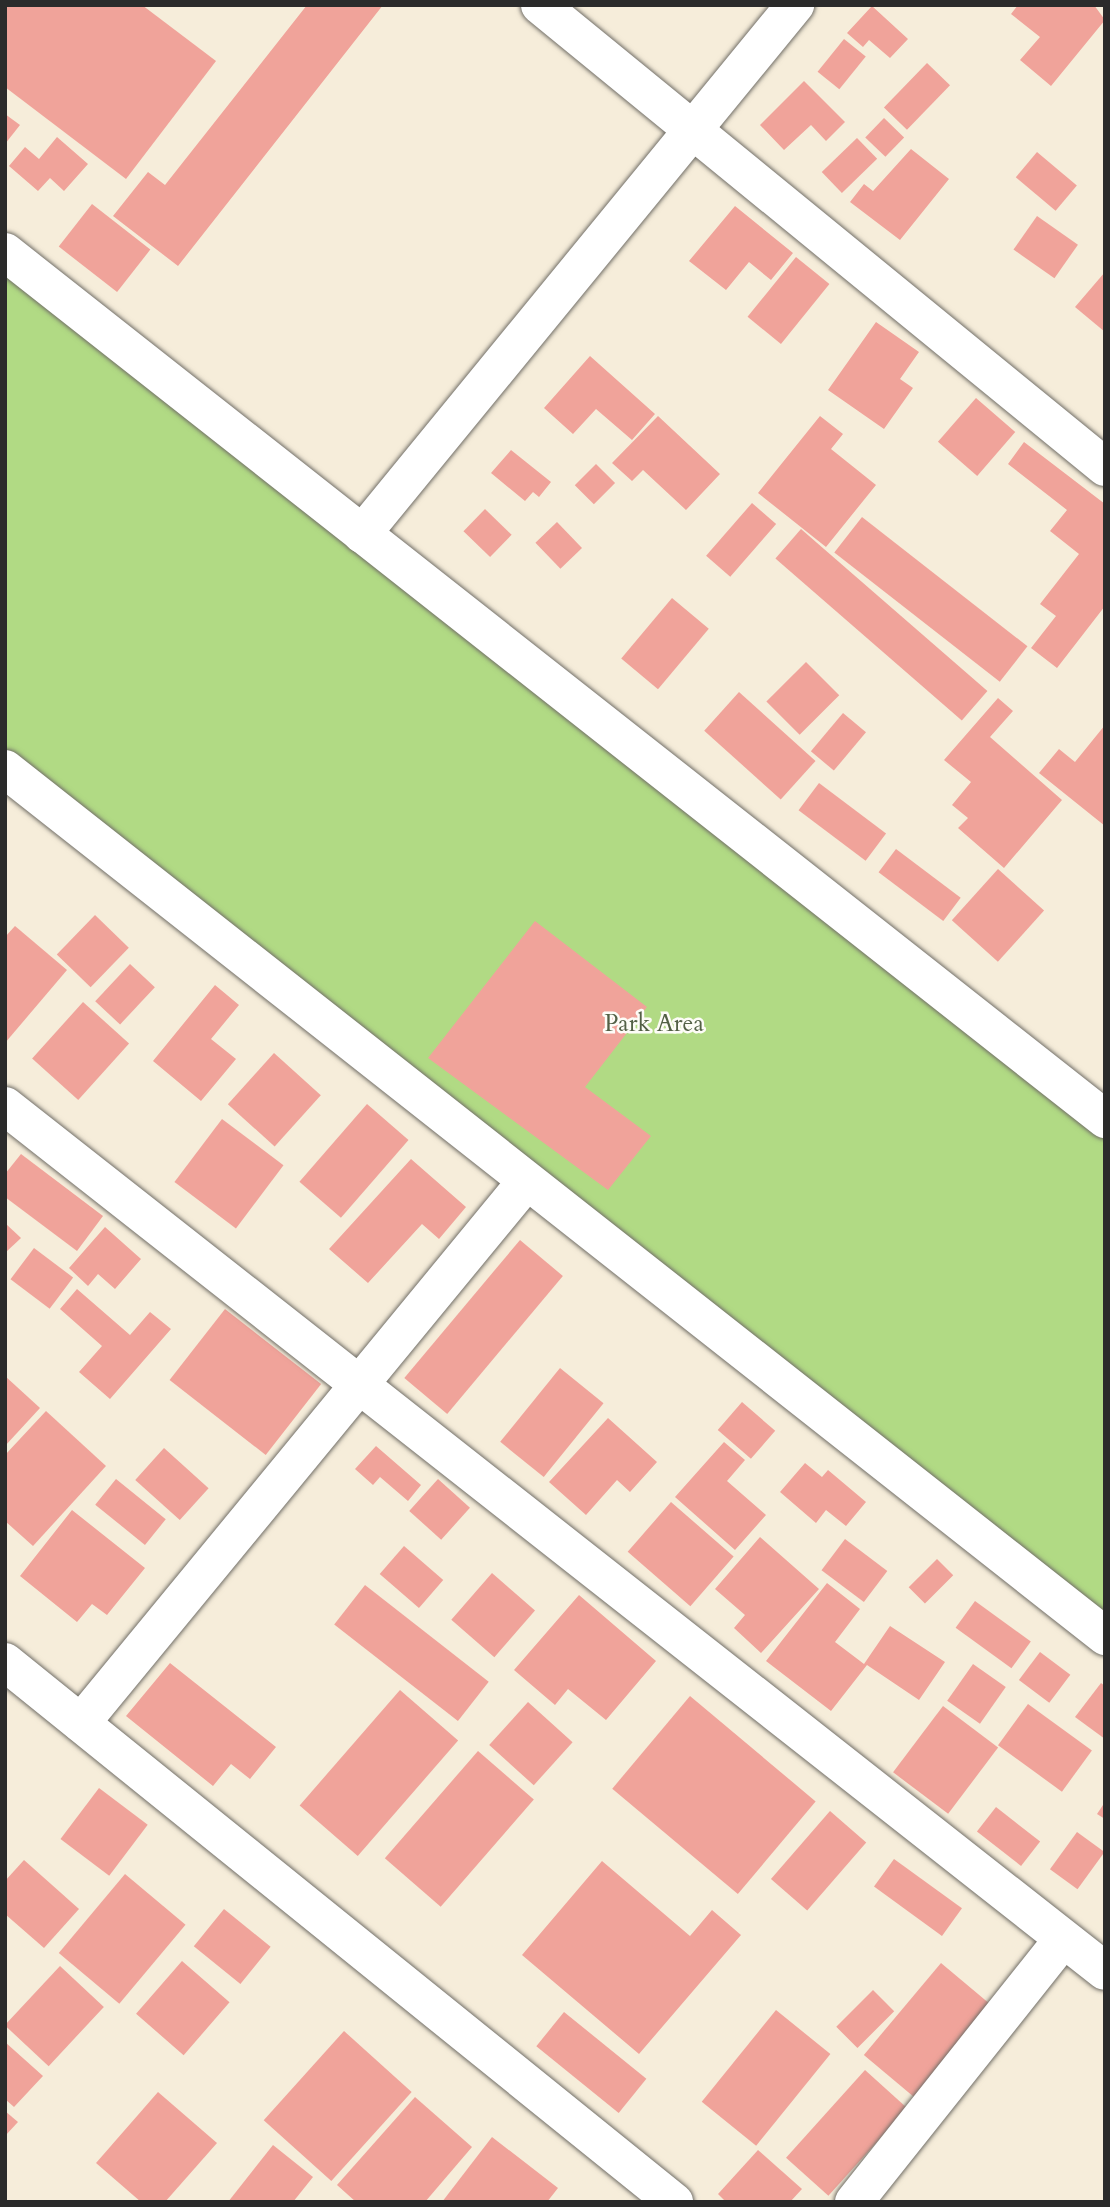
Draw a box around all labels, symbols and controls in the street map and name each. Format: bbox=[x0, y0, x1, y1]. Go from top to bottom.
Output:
park label: Park Area bbox=[604, 1010, 704, 1038]

